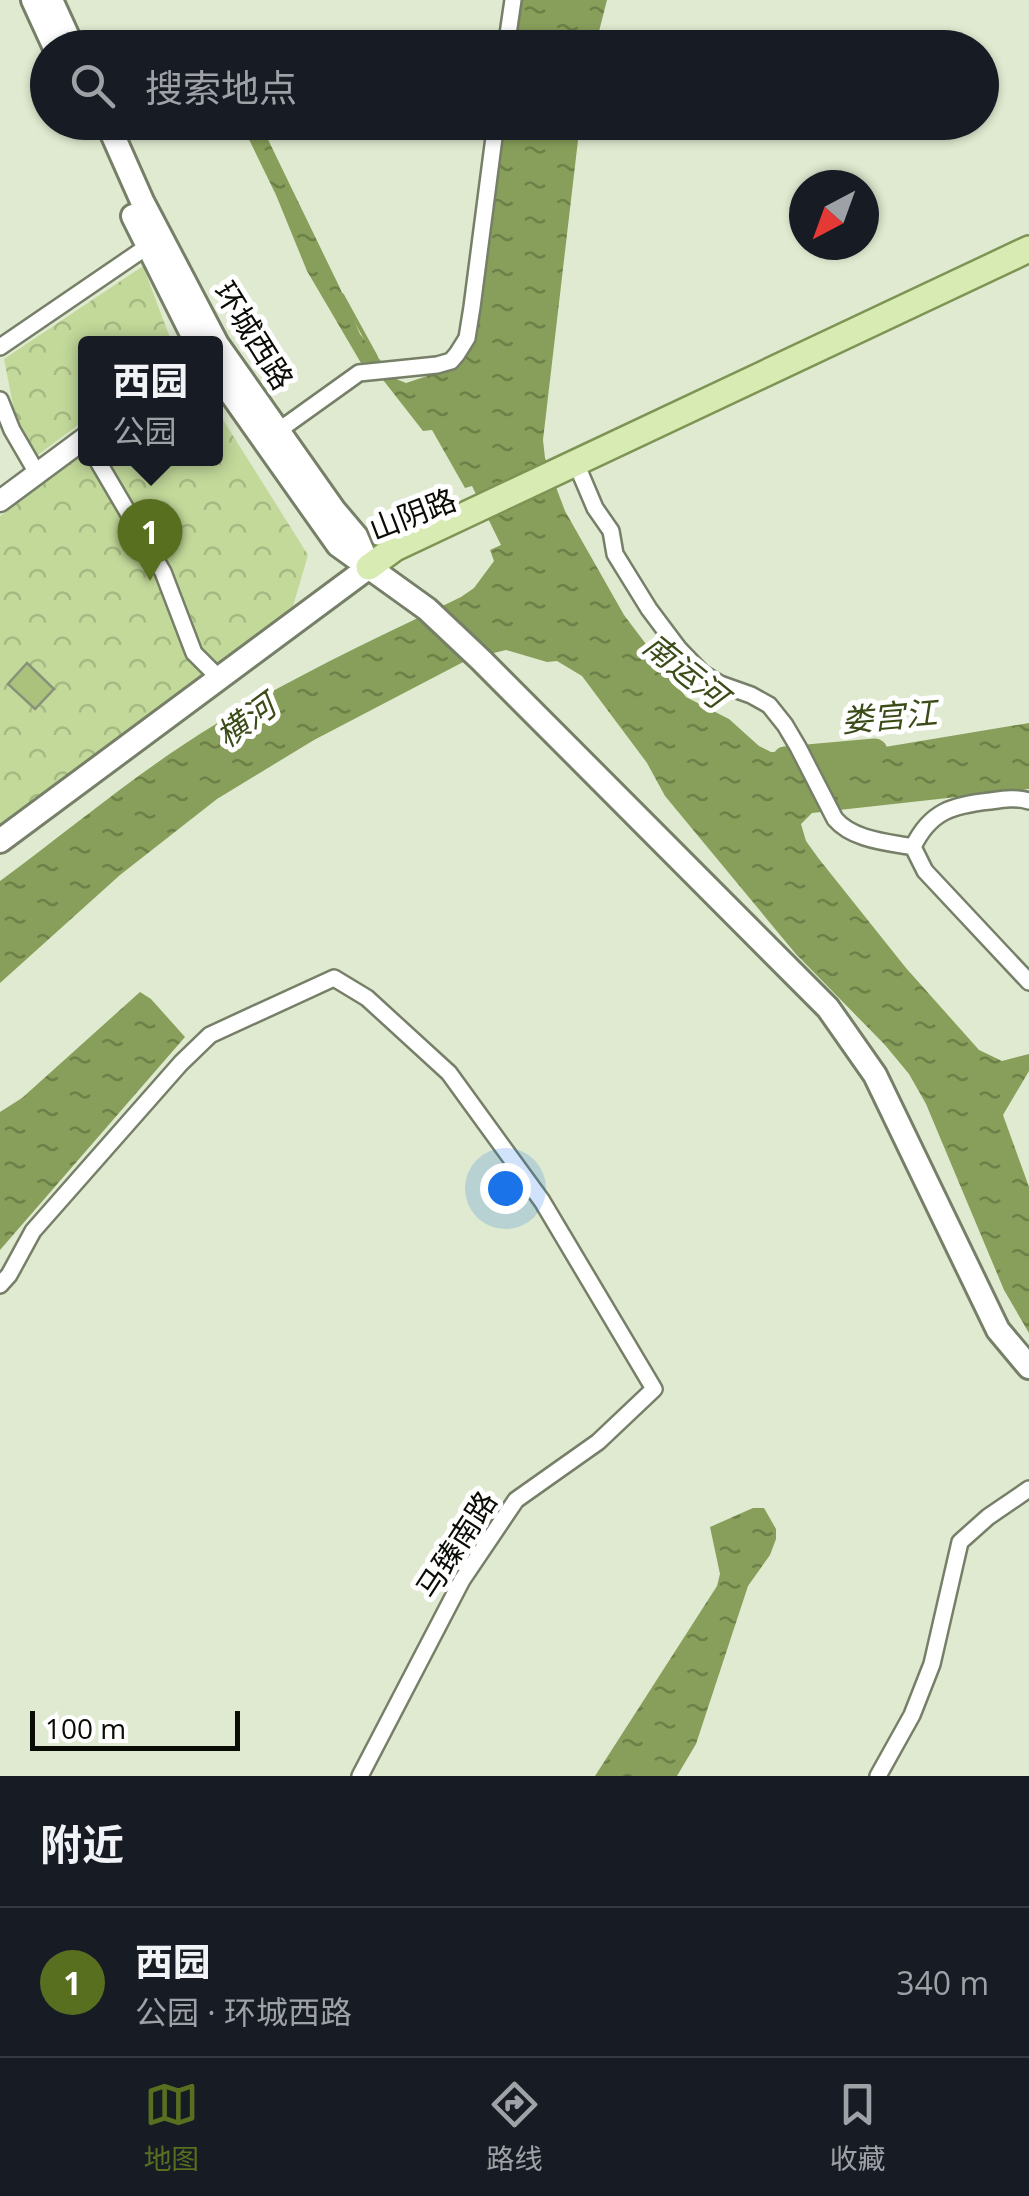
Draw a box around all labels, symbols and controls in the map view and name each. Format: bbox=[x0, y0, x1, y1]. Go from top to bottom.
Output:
search box bbox=[30, 30, 999, 140]
icon: search bbox=[65, 58, 120, 113]
text: 搜索地点 bbox=[145, 61, 297, 113]
north arrow bbox=[789, 170, 879, 260]
street label: 环城西路 bbox=[205, 273, 303, 397]
popup bbox=[78, 336, 223, 466]
text: 西园 bbox=[112, 354, 189, 406]
text: 公园 bbox=[112, 409, 177, 452]
street label: 山阴路 bbox=[363, 478, 462, 549]
pin: 1 bbox=[118, 498, 182, 581]
water label: 南运河 bbox=[635, 623, 741, 721]
water label: 横河 bbox=[207, 680, 288, 756]
water label: 娄宫江 bbox=[839, 690, 942, 741]
your location bbox=[480, 1163, 531, 1214]
street label: 马臻南路 bbox=[406, 1483, 506, 1606]
scale bar bbox=[30, 1706, 240, 1750]
text: 100 m bbox=[45, 1709, 126, 1747]
text: 附近 bbox=[40, 1815, 124, 1872]
text: 西园 bbox=[135, 1935, 211, 1987]
text: 1 bbox=[63, 1961, 82, 2004]
text: 340 m bbox=[896, 1961, 989, 2004]
text: 公园 · 环城西路 bbox=[135, 1990, 352, 2033]
tab: 地图 bbox=[143, 2077, 200, 2177]
tab: 路线 bbox=[486, 2077, 543, 2177]
tab: 收藏 bbox=[829, 2077, 886, 2177]

